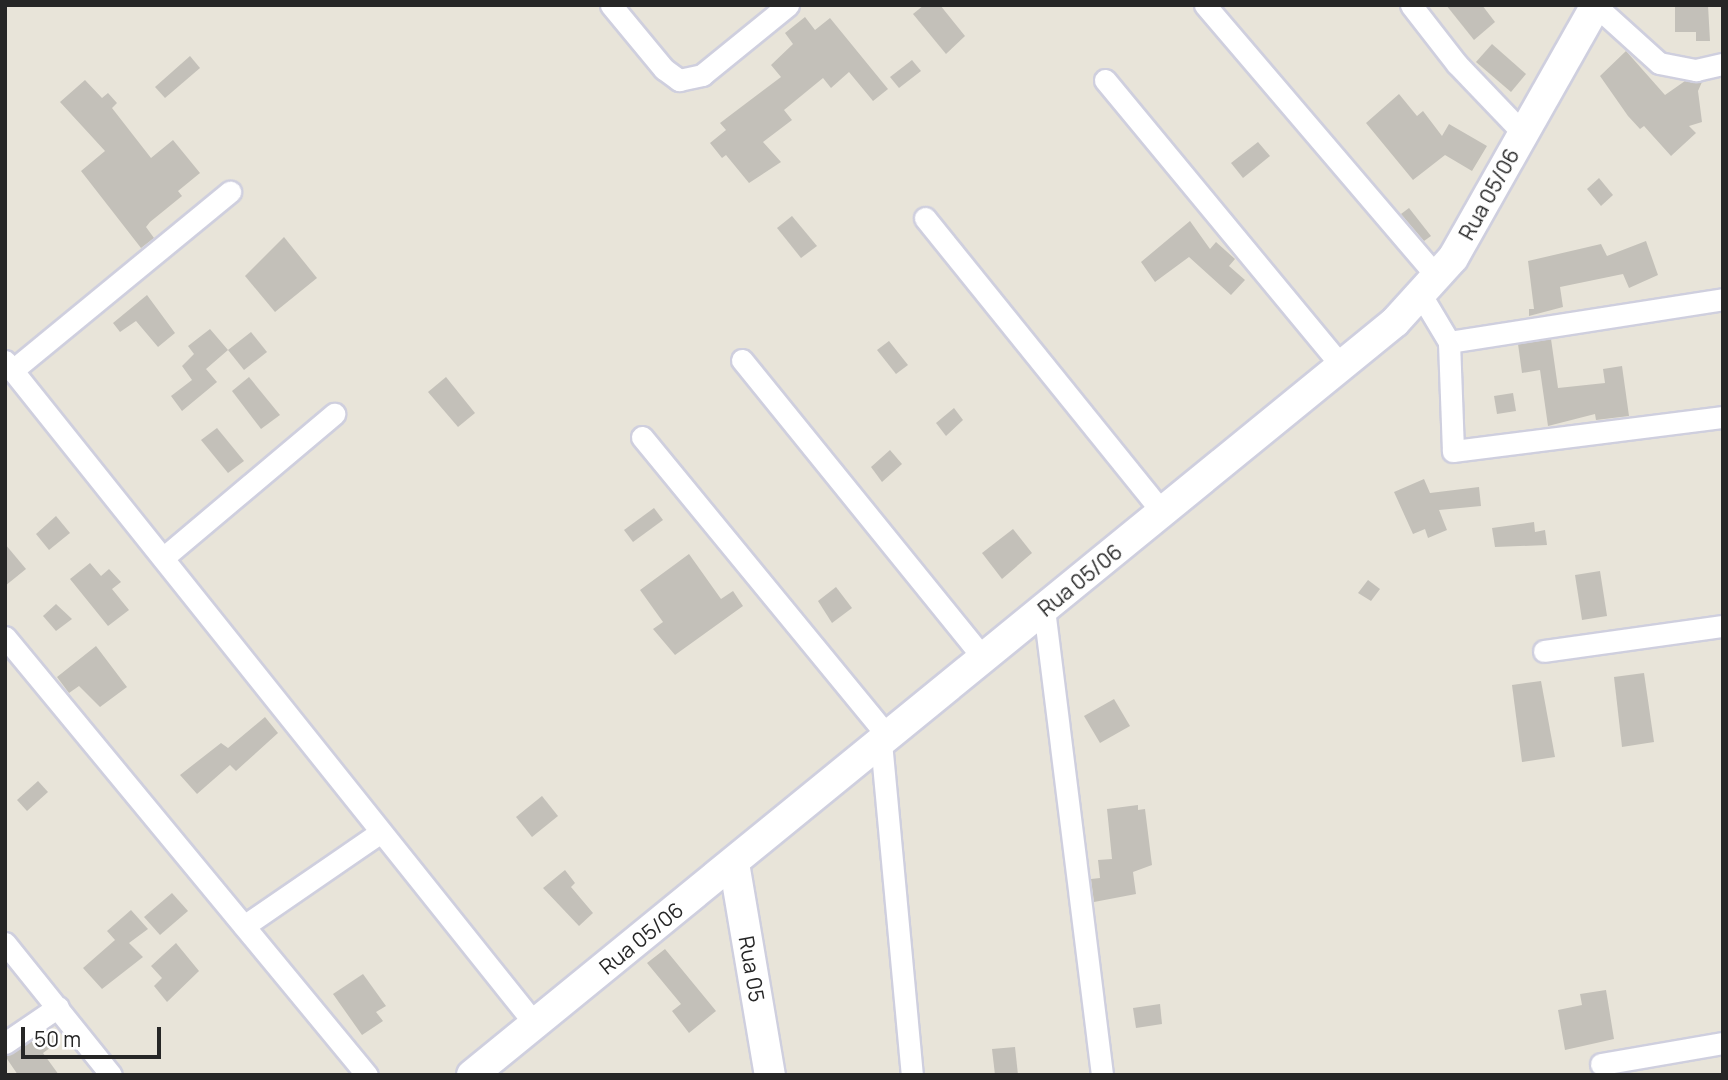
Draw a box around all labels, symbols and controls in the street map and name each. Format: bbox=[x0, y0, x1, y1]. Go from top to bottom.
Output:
street label: Rua 05/06 bbox=[1454, 144, 1524, 244]
street label: Rua 05/06 bbox=[1033, 539, 1127, 621]
street label: Rua 05/06 bbox=[594, 897, 688, 979]
street label: Rua 05 bbox=[734, 934, 770, 1004]
scale bar bbox=[24, 1014, 164, 1058]
text: 50 m bbox=[34, 1025, 81, 1053]

